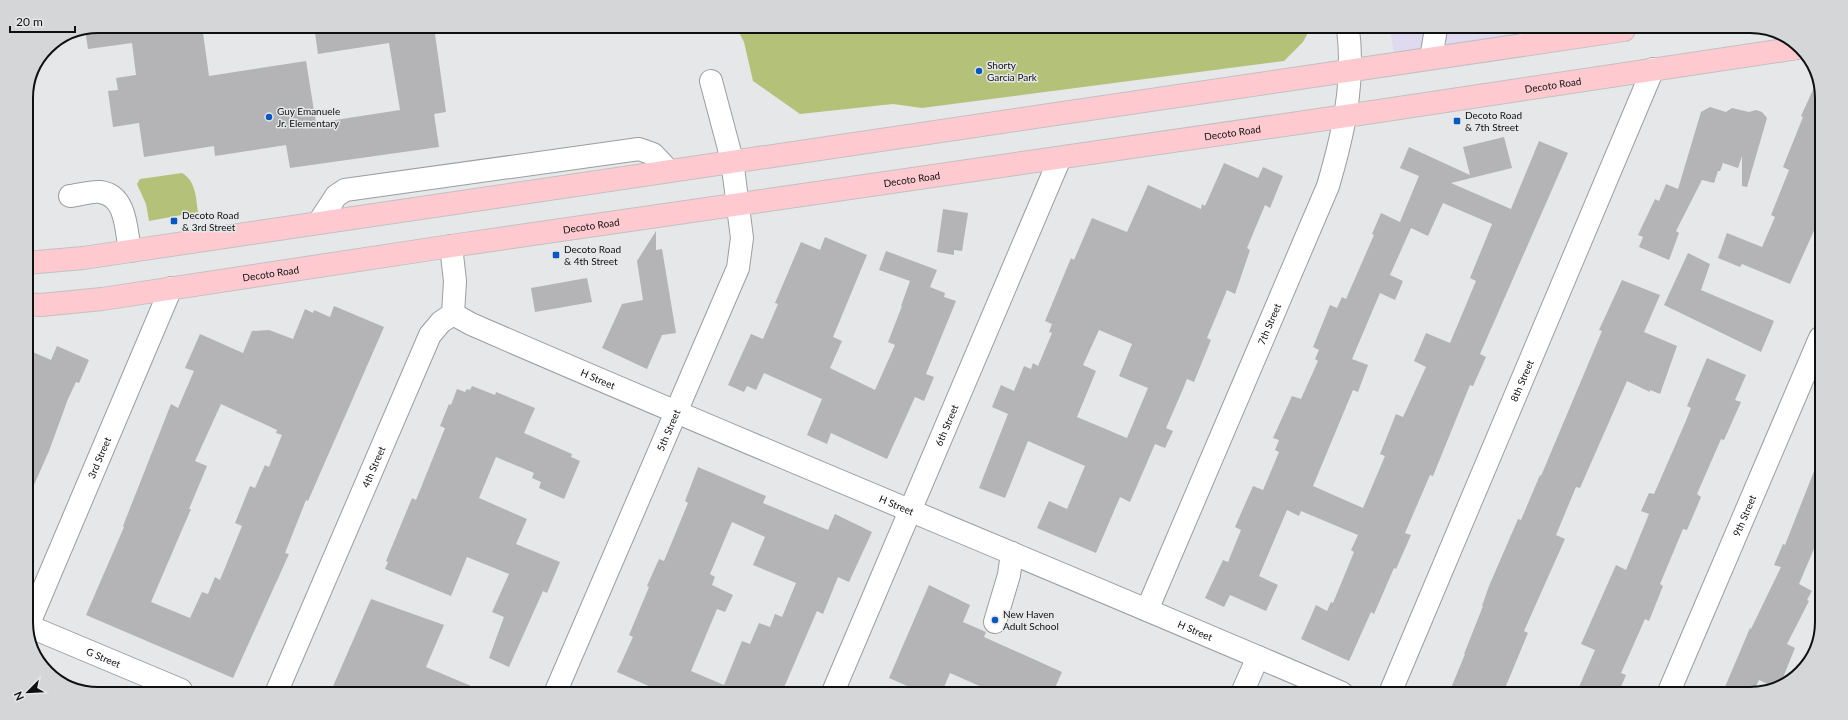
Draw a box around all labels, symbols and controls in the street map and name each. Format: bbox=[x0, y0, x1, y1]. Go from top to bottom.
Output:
scale bar bbox=[10, 8, 75, 34]
text: 20 m bbox=[16, 14, 43, 29]
place label: Shorty Garcia Park bbox=[987, 59, 1038, 83]
marker: Shorty Garcia Park bbox=[974, 66, 984, 76]
street label: Decoto Road bbox=[1524, 75, 1582, 95]
place label: Guy Emanuele Jr. Elementary bbox=[277, 105, 340, 129]
place label: Decoto Road & 7th Street bbox=[1465, 109, 1522, 133]
marker: Guy Emanuele Jr. Elementary bbox=[264, 112, 274, 122]
marker: Decoto Road & 7th Street bbox=[1452, 116, 1462, 126]
street label: Decoto Road bbox=[1203, 122, 1262, 143]
street label: Decoto Road bbox=[883, 169, 941, 189]
place label: Decoto Road & 3rd Street bbox=[182, 209, 239, 233]
marker: Decoto Road & 3rd Street bbox=[169, 216, 179, 226]
street label: Decoto Road bbox=[562, 216, 620, 236]
place label: Decoto Road & 4th Street bbox=[564, 243, 621, 267]
marker: Decoto Road & 4th Street bbox=[551, 250, 561, 260]
street label: Decoto Road bbox=[242, 263, 300, 284]
street label: 7th Street bbox=[1255, 301, 1283, 347]
street label: 8th Street bbox=[1508, 358, 1536, 403]
street label: H Street bbox=[579, 366, 618, 392]
street label: 6th Street bbox=[932, 402, 961, 448]
street label: 5th Street bbox=[654, 407, 683, 453]
street label: 3rd Street bbox=[85, 435, 113, 480]
street label: 4th Street bbox=[359, 444, 388, 489]
street label: H Street bbox=[877, 492, 916, 518]
street label: 9th Street bbox=[1730, 493, 1758, 538]
place label: New Haven Adult School bbox=[1003, 608, 1059, 632]
marker: New Haven Adult School bbox=[990, 615, 1000, 625]
street label: H Street bbox=[1176, 618, 1215, 643]
street label: G Street bbox=[84, 645, 123, 670]
north arrow bbox=[8, 672, 48, 712]
text: N bbox=[11, 690, 26, 703]

